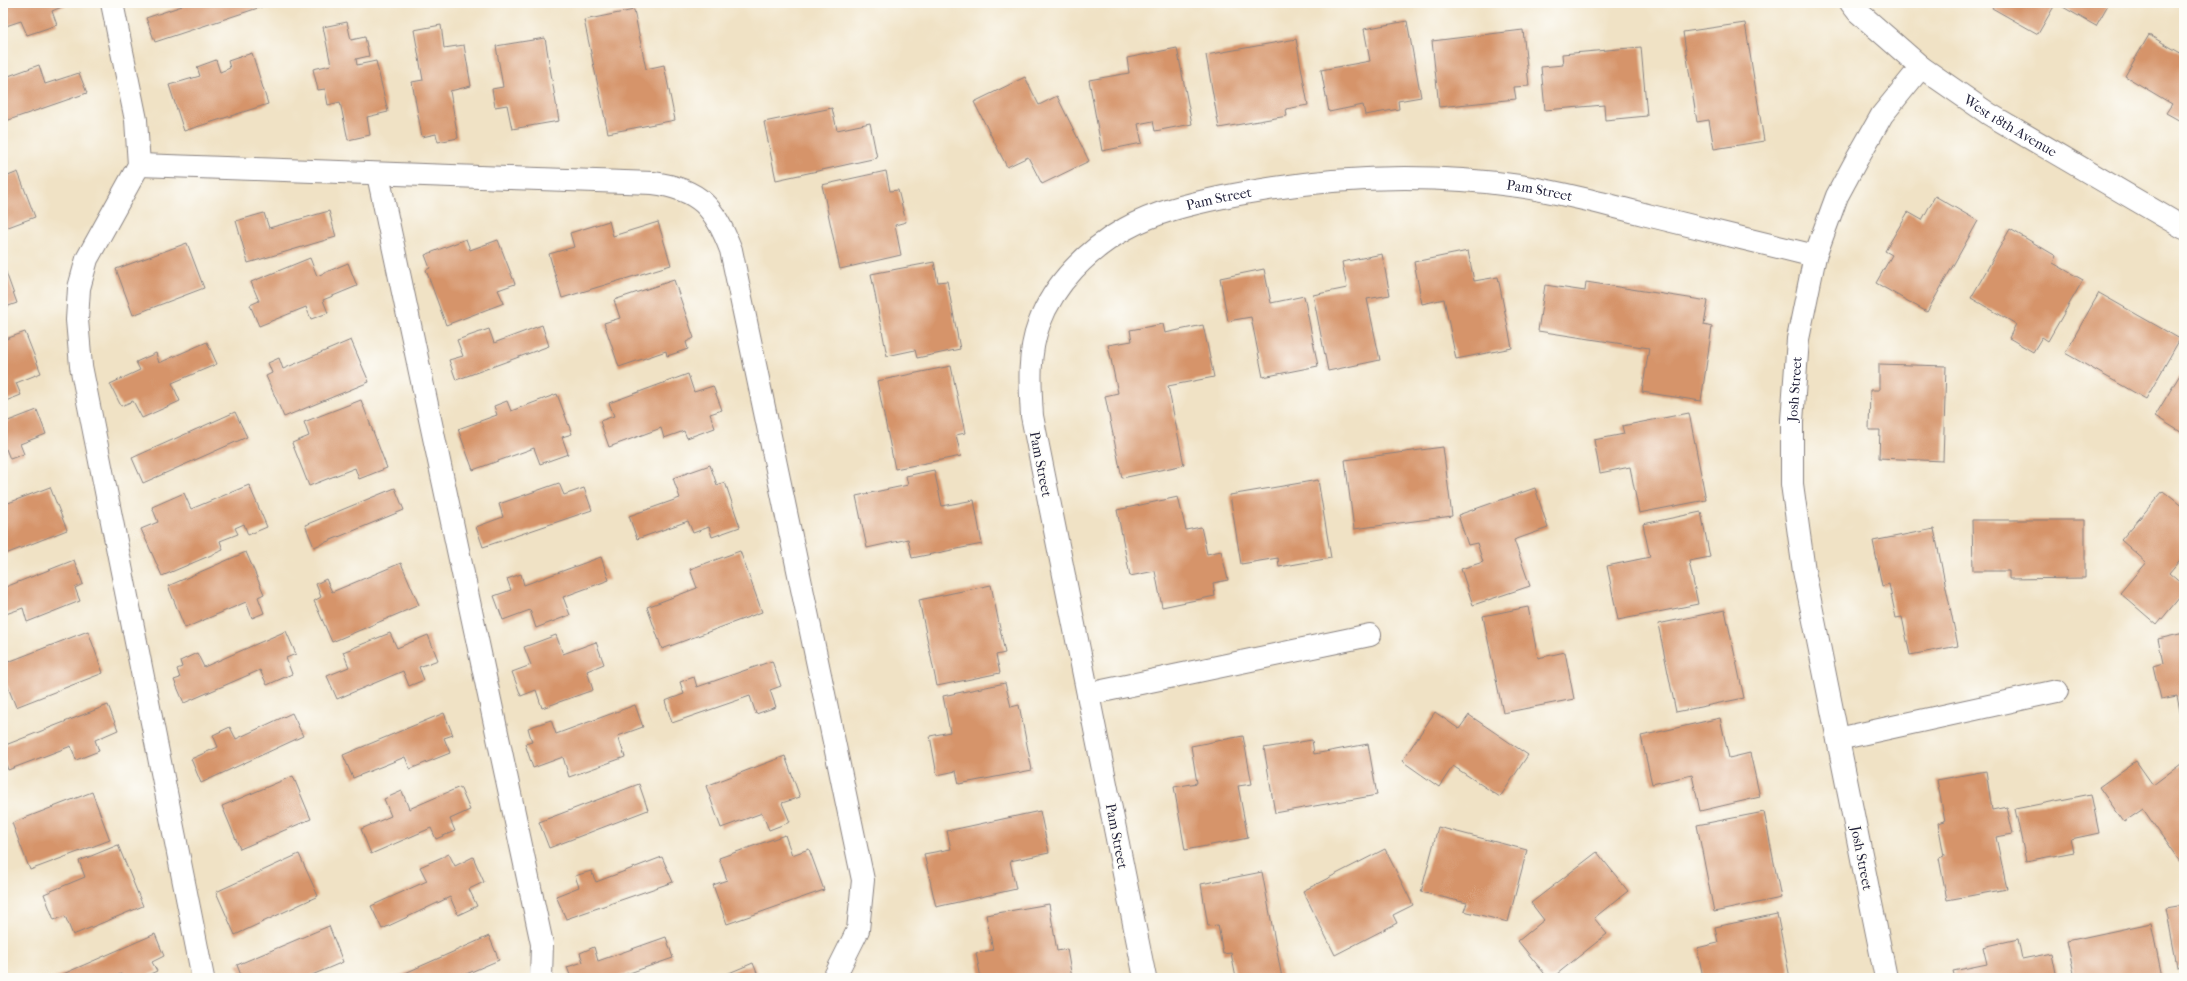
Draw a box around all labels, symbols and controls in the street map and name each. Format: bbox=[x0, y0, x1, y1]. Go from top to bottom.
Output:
street label: West 18th Avenue bbox=[1959, 91, 2060, 161]
street label: Pam Street bbox=[1506, 176, 1574, 205]
street label: Pam Street bbox=[1184, 184, 1253, 214]
street label: Josh Street bbox=[1784, 356, 1806, 423]
street label: Pam Street bbox=[1026, 430, 1055, 498]
street label: Pam Street bbox=[1102, 802, 1131, 870]
street label: Josh Street bbox=[1847, 824, 1876, 892]

